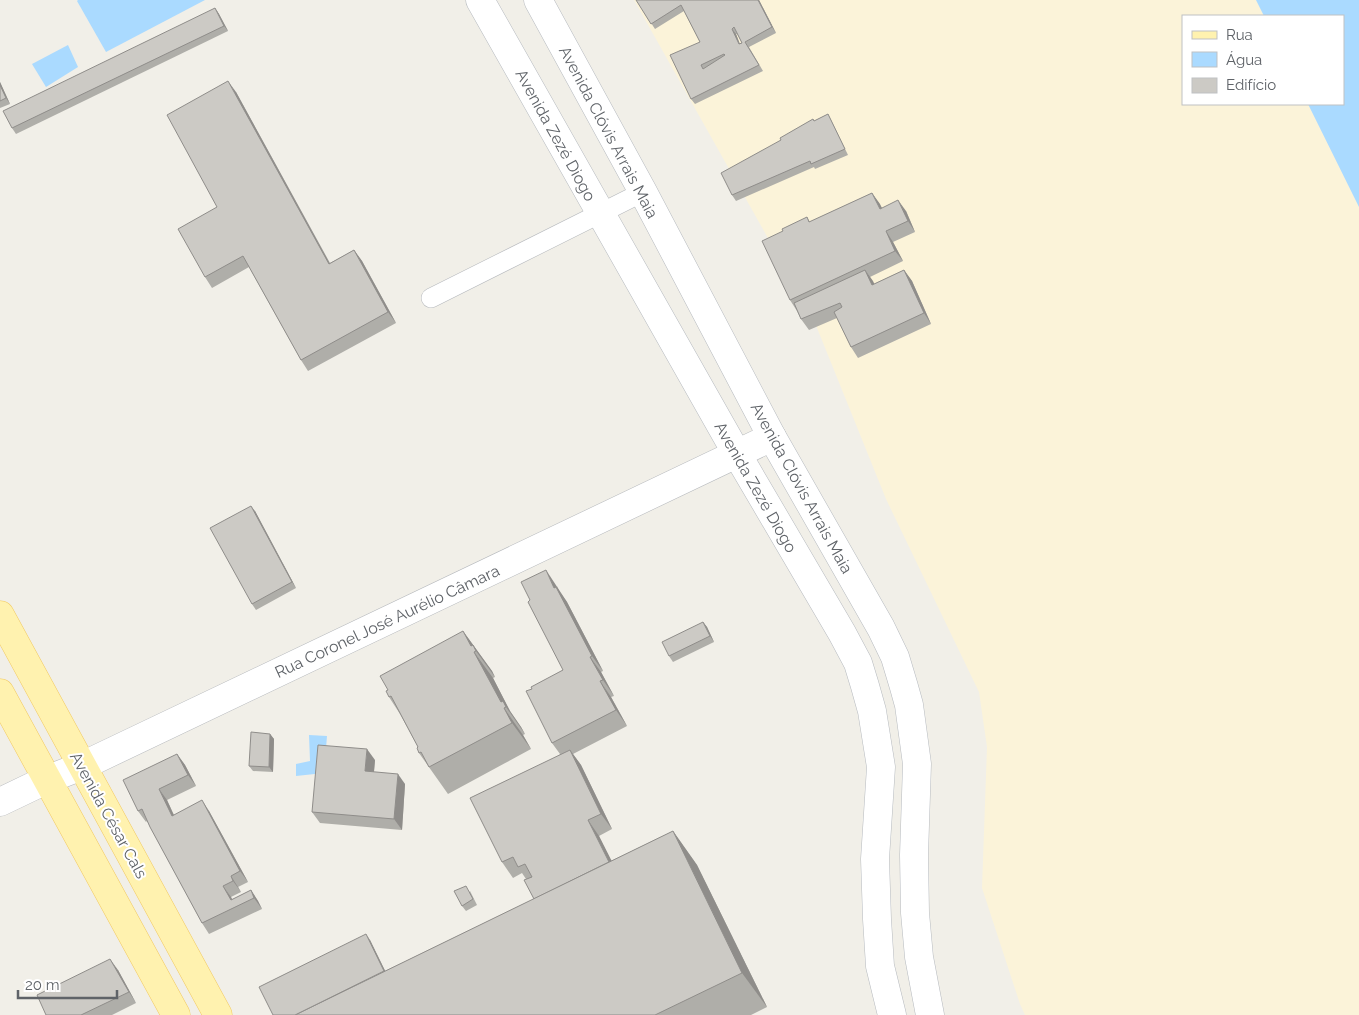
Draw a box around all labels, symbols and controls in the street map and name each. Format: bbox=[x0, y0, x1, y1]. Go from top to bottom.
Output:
legend bbox=[1182, 15, 1344, 105]
text: Rua bbox=[1226, 26, 1253, 44]
street label: Avenida Clóvis Arrais Maia bbox=[555, 43, 662, 222]
text: Água bbox=[1226, 51, 1262, 69]
street label: Avenida Zezé Diogo bbox=[511, 66, 600, 204]
text: Edifício bbox=[1226, 76, 1276, 94]
street label: Avenida Clóvis Arrais Maia bbox=[747, 400, 856, 577]
street label: Avenida Zezé Diogo bbox=[710, 419, 801, 556]
street label: Rua Coronel José Aurélio Câmara bbox=[272, 561, 503, 682]
street label: Avenida César Cals bbox=[66, 749, 151, 882]
scale bar bbox=[18, 968, 116, 1000]
text: 20 m bbox=[25, 976, 60, 994]

